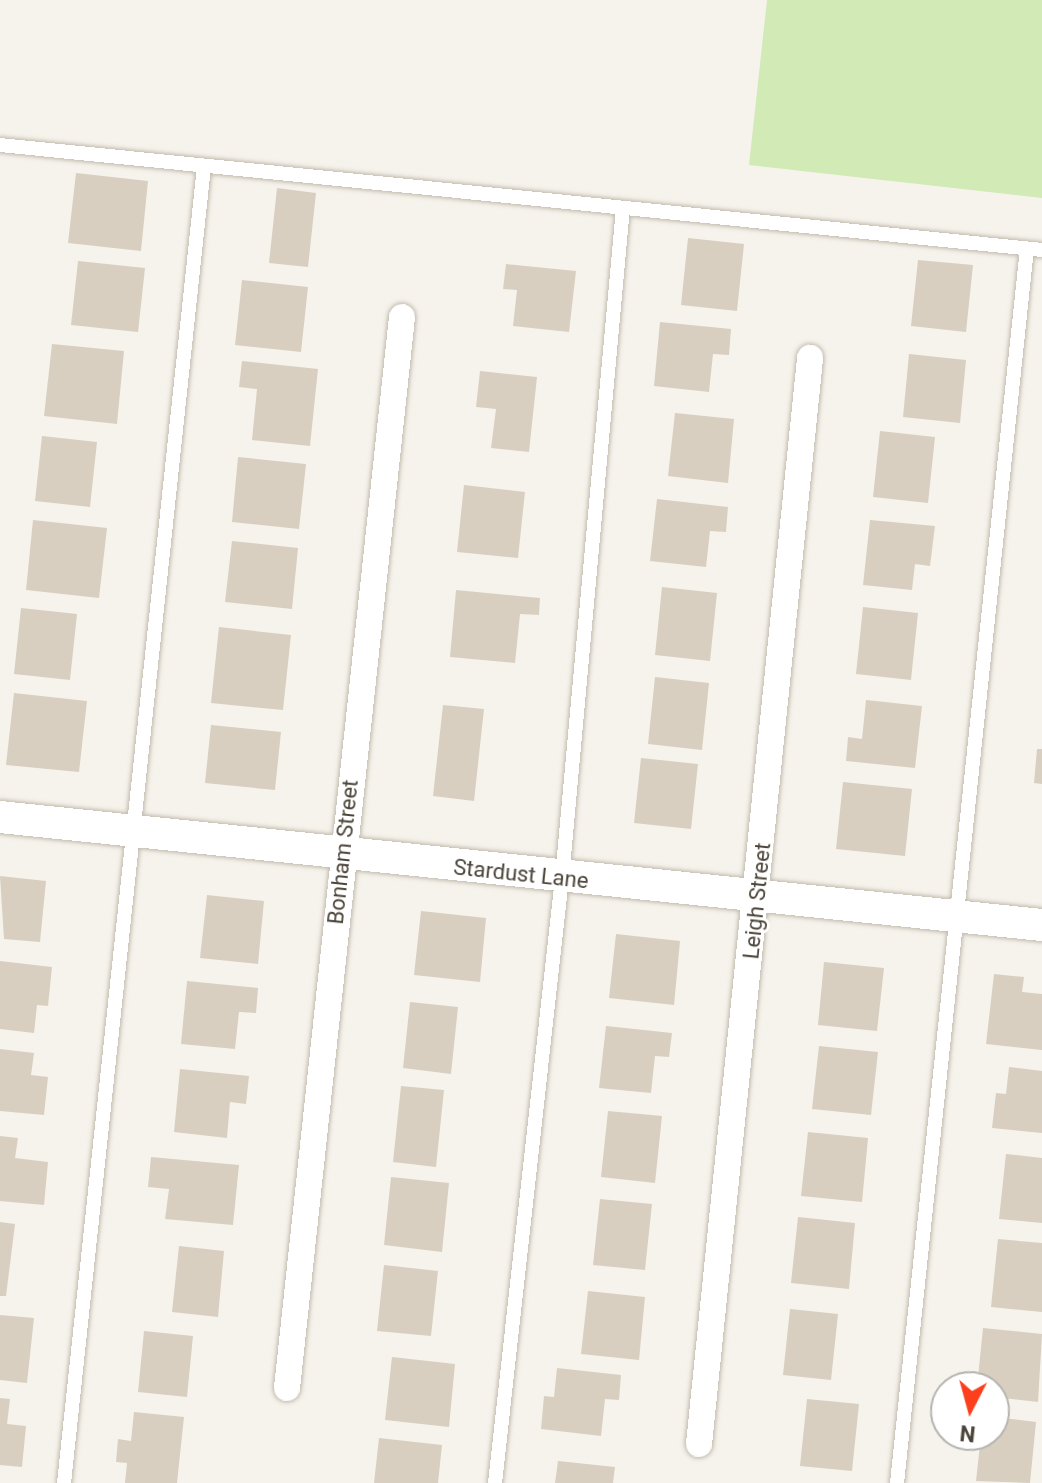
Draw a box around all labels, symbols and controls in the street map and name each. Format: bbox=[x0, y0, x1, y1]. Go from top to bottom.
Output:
street label: Bonham Street bbox=[322, 778, 364, 926]
street label: Leigh Street bbox=[738, 842, 776, 960]
street label: Stardust Lane bbox=[452, 854, 590, 894]
north arrow bbox=[930, 1371, 1010, 1451]
text: N bbox=[959, 1420, 977, 1447]

